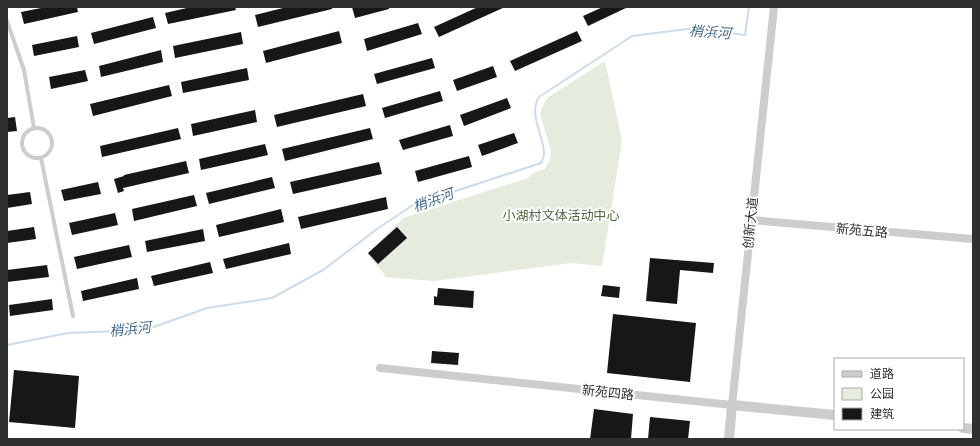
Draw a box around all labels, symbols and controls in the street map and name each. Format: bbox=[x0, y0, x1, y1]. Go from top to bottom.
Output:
water label: 梢浜河 bbox=[688, 23, 734, 42]
water label: 梢浜河 bbox=[411, 184, 458, 215]
street label: 创新大道 bbox=[740, 196, 761, 250]
park label: 小湖村文体活动中心 bbox=[502, 208, 620, 223]
street label: 新苑五路 bbox=[835, 221, 889, 240]
water label: 梢浜河 bbox=[108, 319, 155, 339]
legend bbox=[834, 358, 964, 430]
text: 道路 bbox=[870, 367, 894, 381]
street label: 新苑四路 bbox=[581, 382, 635, 403]
text: 公园 bbox=[870, 387, 894, 401]
text: 建筑 bbox=[870, 407, 894, 421]

